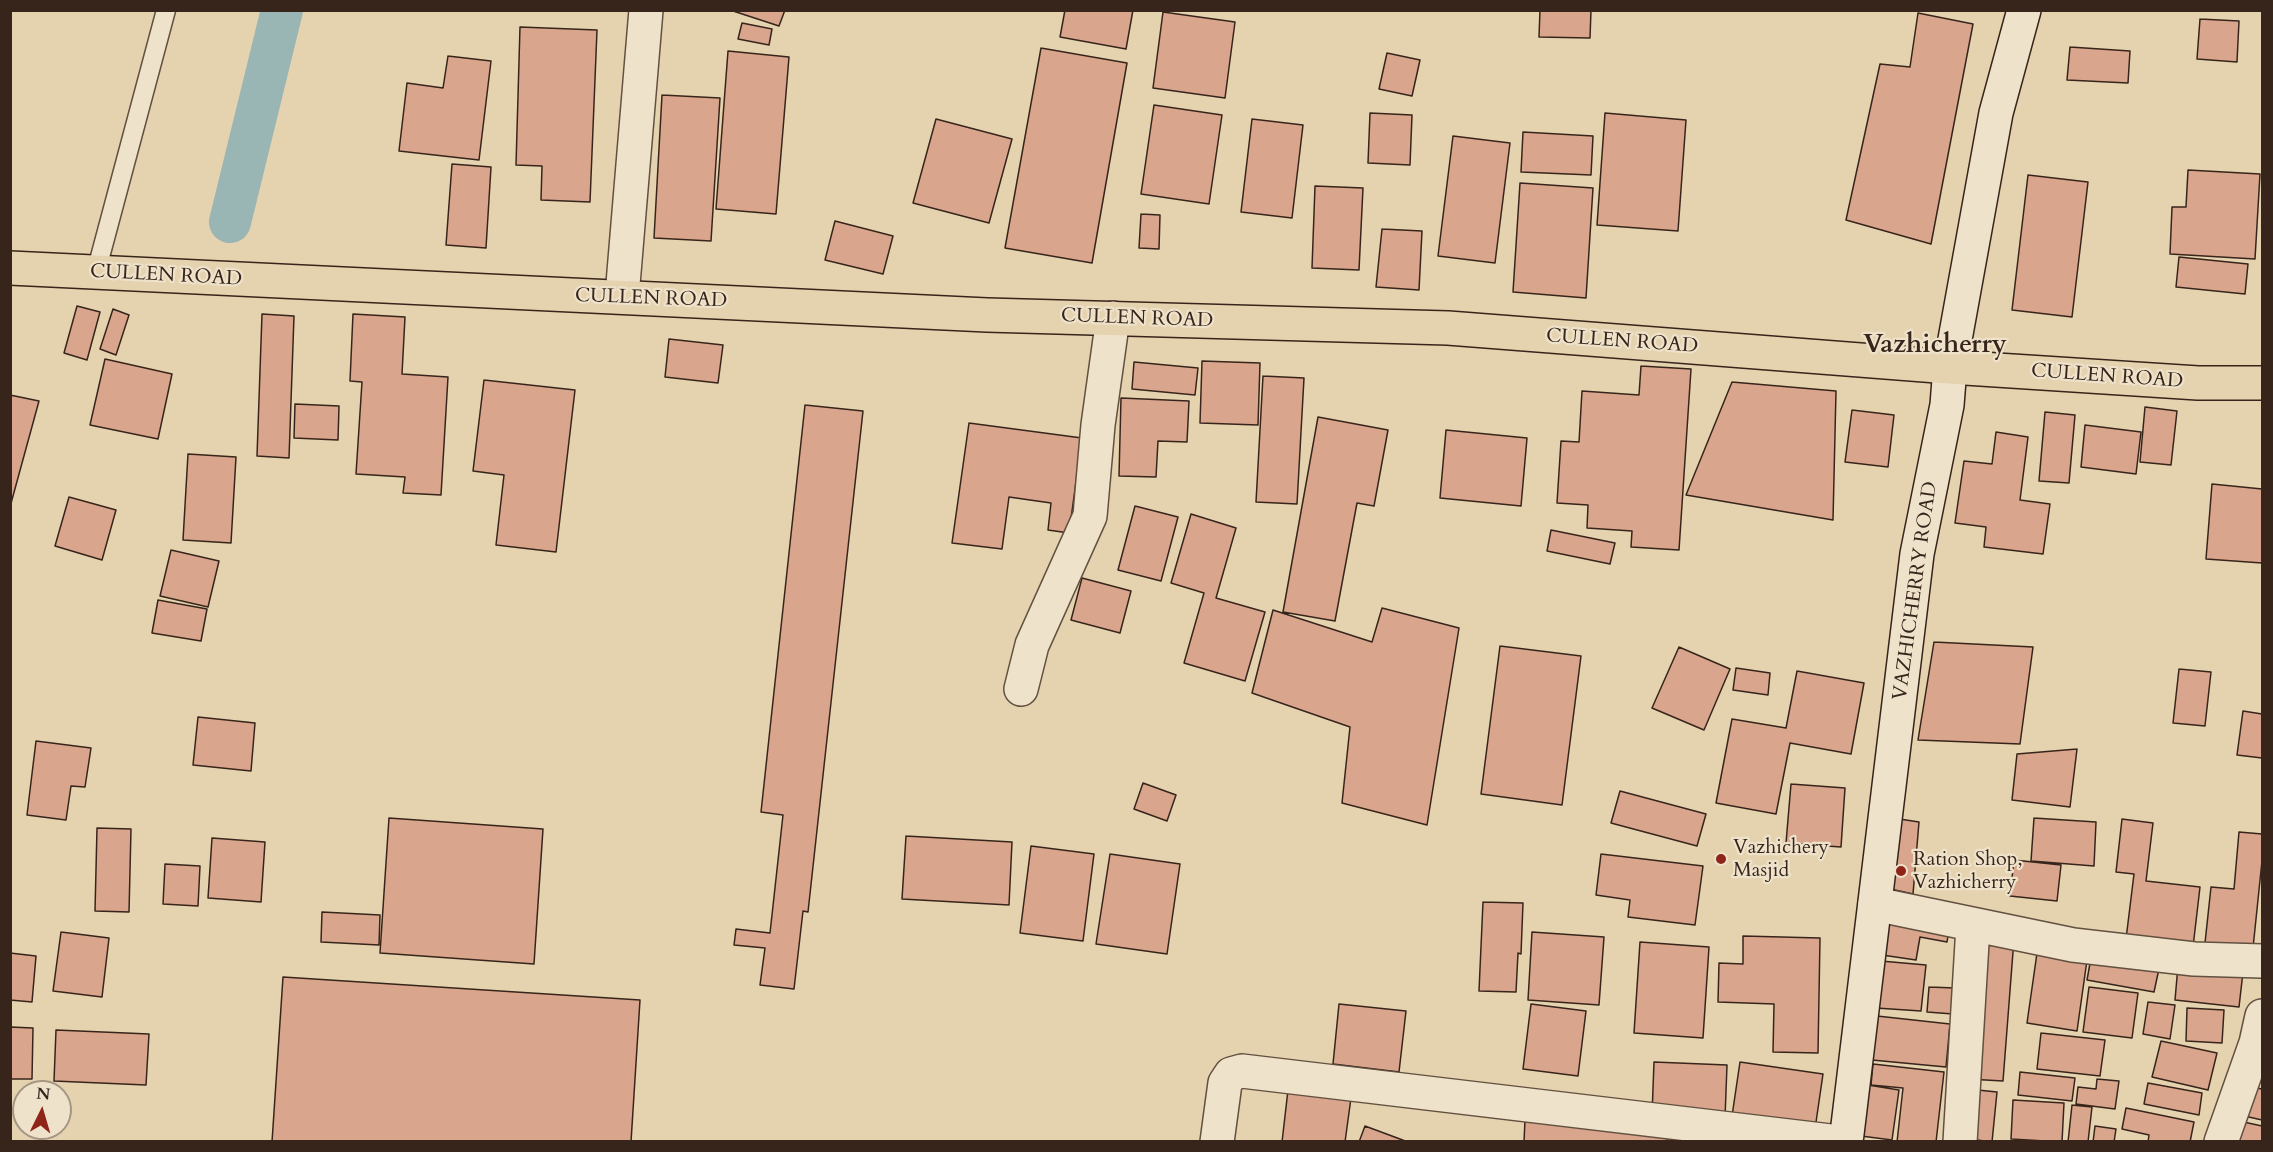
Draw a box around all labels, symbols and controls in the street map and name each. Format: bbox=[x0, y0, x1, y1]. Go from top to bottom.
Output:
street label: CULLEN ROAD bbox=[89, 260, 243, 292]
street label: CULLEN ROAD bbox=[575, 284, 727, 314]
street label: CULLEN ROAD bbox=[1061, 304, 1213, 334]
street label: CULLEN ROAD bbox=[1545, 325, 1699, 359]
district label: Vazhicherry bbox=[1863, 330, 2007, 362]
street label: CULLEN ROAD bbox=[2030, 360, 2184, 394]
street label: VAZHICHERRY ROAD bbox=[1889, 480, 1943, 702]
place label: Vazhichery Masjid bbox=[1733, 836, 1829, 883]
place label: Ration Shop, Vazhicherry bbox=[1913, 848, 2023, 895]
marker: Vazhichery Masjid bbox=[1714, 852, 1728, 866]
marker: Ration Shop, Vazhicherry bbox=[1894, 864, 1908, 878]
north arrow bbox=[12, 1080, 72, 1140]
text: N bbox=[36, 1082, 51, 1106]

